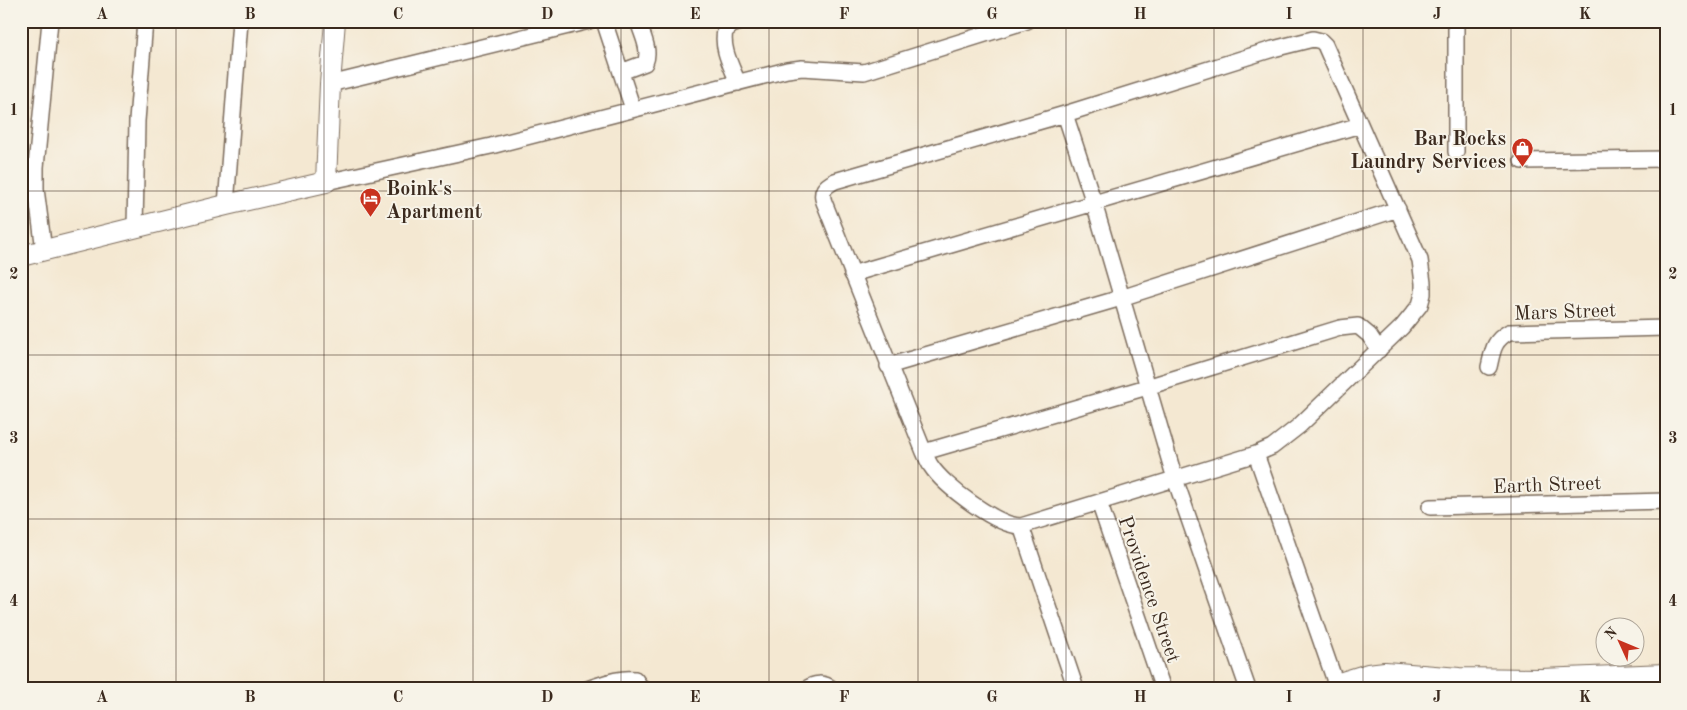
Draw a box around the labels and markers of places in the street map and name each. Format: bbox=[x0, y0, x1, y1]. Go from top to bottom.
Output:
place label: Bar Rocks Laundry Services bbox=[1350, 130, 1506, 173]
shop icon: Bar Rocks Laundry Services bbox=[1510, 137, 1534, 168]
place label: Boink's Apartment bbox=[386, 180, 482, 223]
hotel icon: Boink's Apartment bbox=[358, 187, 382, 218]

